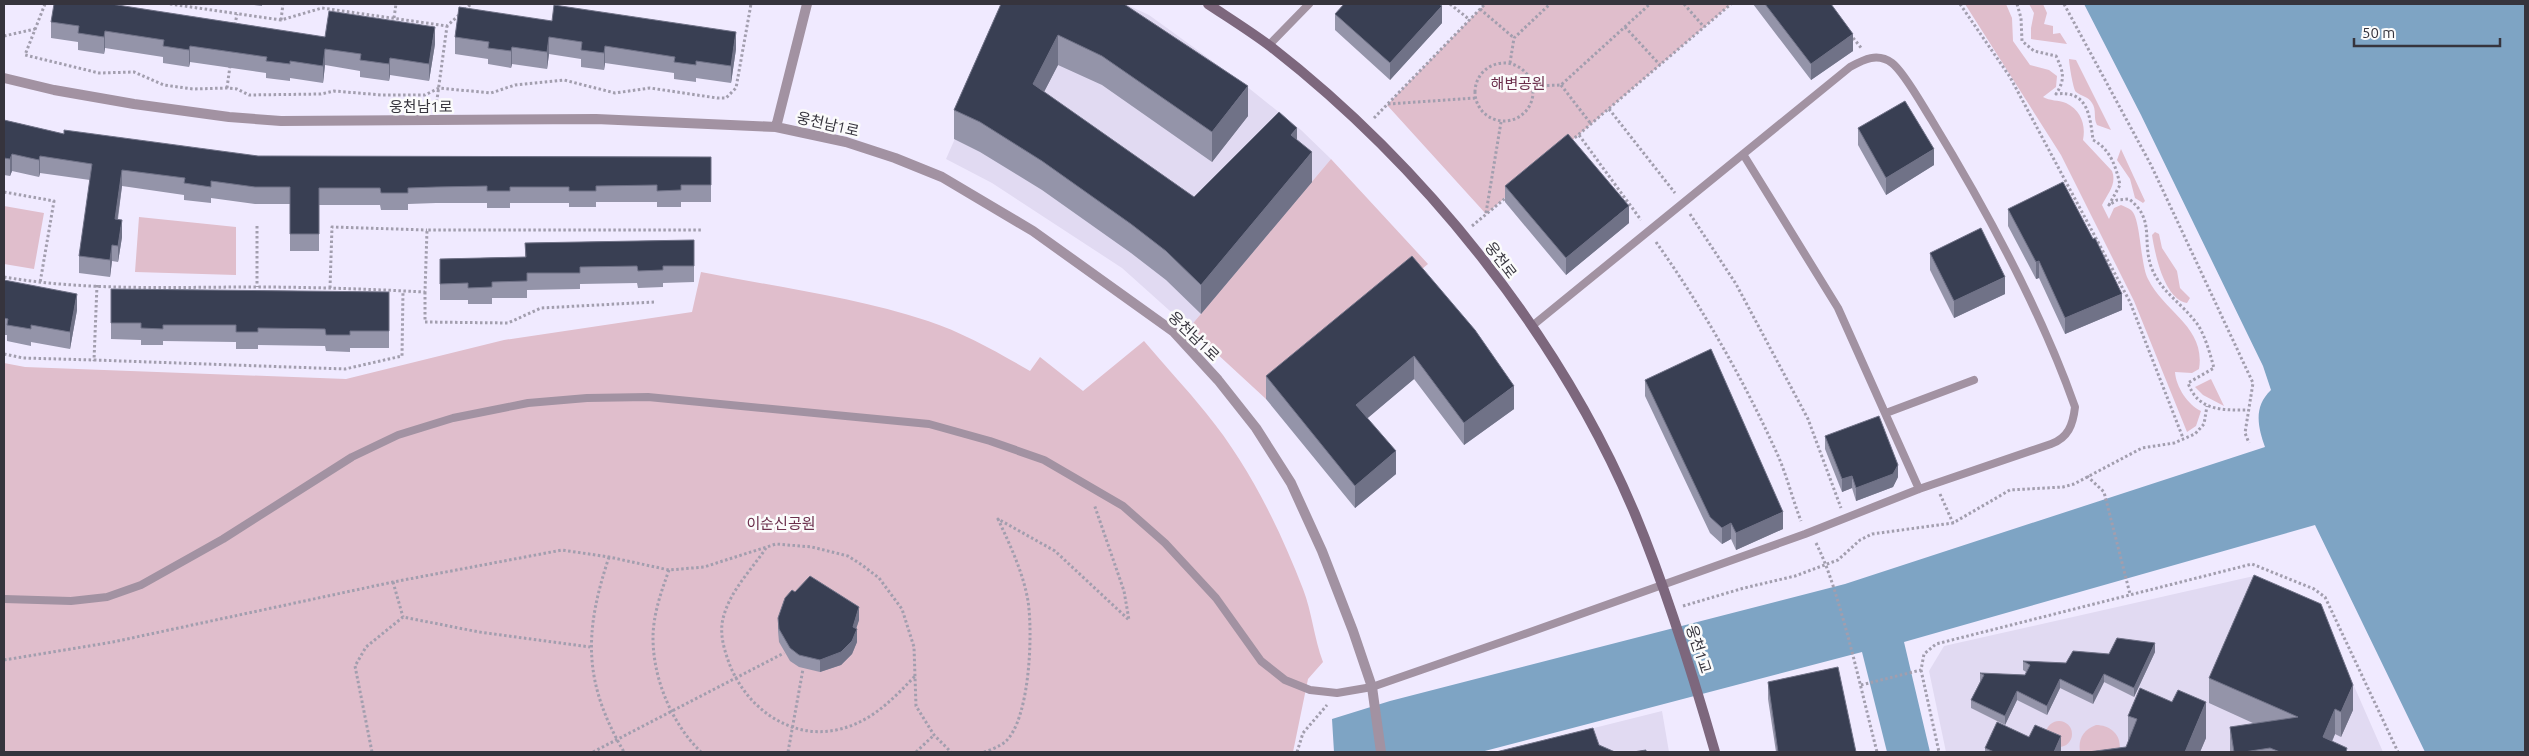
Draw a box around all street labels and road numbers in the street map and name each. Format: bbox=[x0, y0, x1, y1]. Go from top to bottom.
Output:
street label: 웅천남1로 bbox=[389, 98, 453, 115]
street label: 웅천남1로 bbox=[795, 109, 861, 139]
street label: 웅천로 bbox=[1482, 238, 1520, 282]
street label: 웅천남1로 bbox=[1165, 308, 1223, 364]
street label: 웅천1교 bbox=[1683, 623, 1715, 675]

